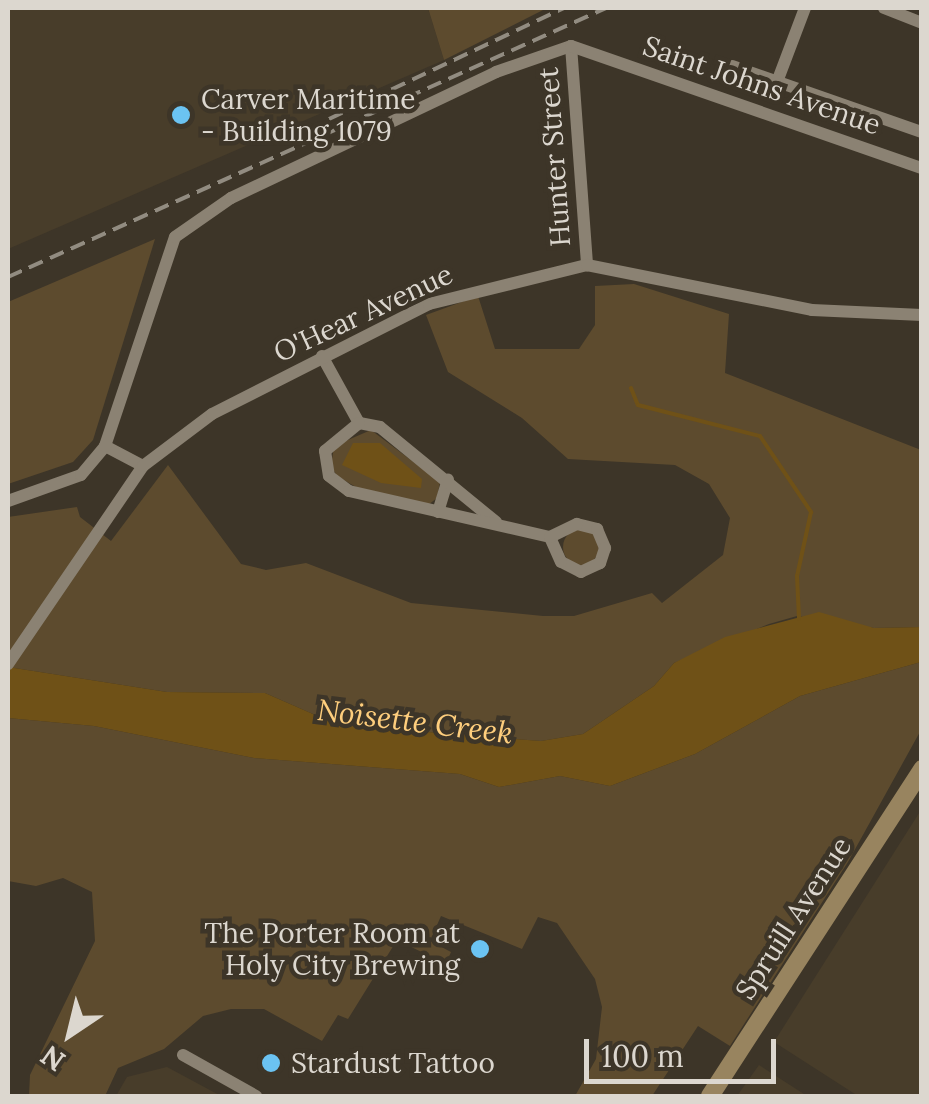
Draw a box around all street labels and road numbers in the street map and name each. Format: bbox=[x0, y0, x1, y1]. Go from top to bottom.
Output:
street label: Saint Johns Avenue bbox=[639, 29, 885, 141]
street label: Hunter Street bbox=[531, 66, 577, 248]
street label: O'Hear Avenue bbox=[268, 257, 458, 369]
street label: Spruill Avenue bbox=[728, 831, 858, 1005]

